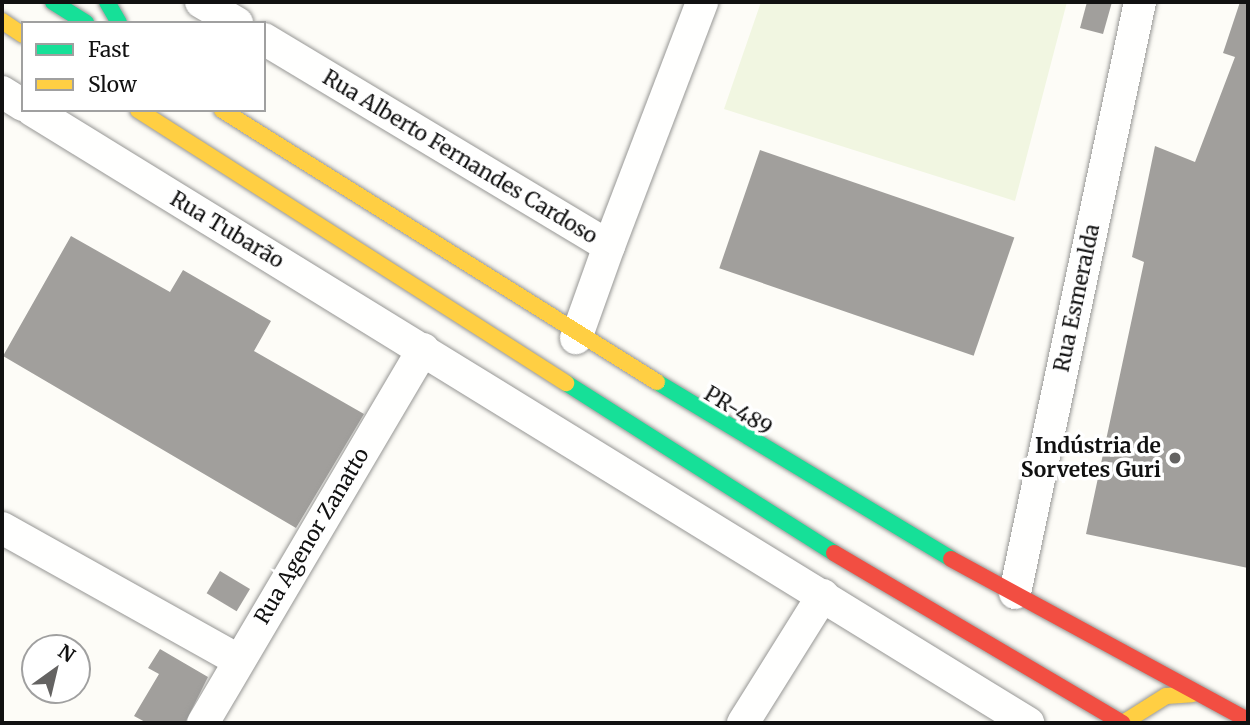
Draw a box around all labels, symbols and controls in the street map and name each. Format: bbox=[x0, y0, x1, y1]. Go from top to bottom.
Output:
legend bbox=[21, 21, 266, 112]
text: Fast bbox=[88, 36, 130, 63]
street label: Rua Alberto Fernandes Cardoso bbox=[318, 65, 602, 249]
text: Slow bbox=[88, 71, 137, 98]
street label: Rua Tubarão bbox=[166, 186, 288, 274]
street label: Rua Esmeralda bbox=[1049, 222, 1105, 374]
street label: PR-489 bbox=[700, 381, 776, 441]
place label: Indústria de Sorvetes Guri bbox=[1021, 433, 1161, 483]
street label: Rua Agenor Zanatto bbox=[249, 443, 375, 629]
marker: Indústria de Sorvetes Guri bbox=[1167, 450, 1183, 466]
north arrow bbox=[21, 634, 91, 704]
text: N bbox=[54, 639, 80, 667]

